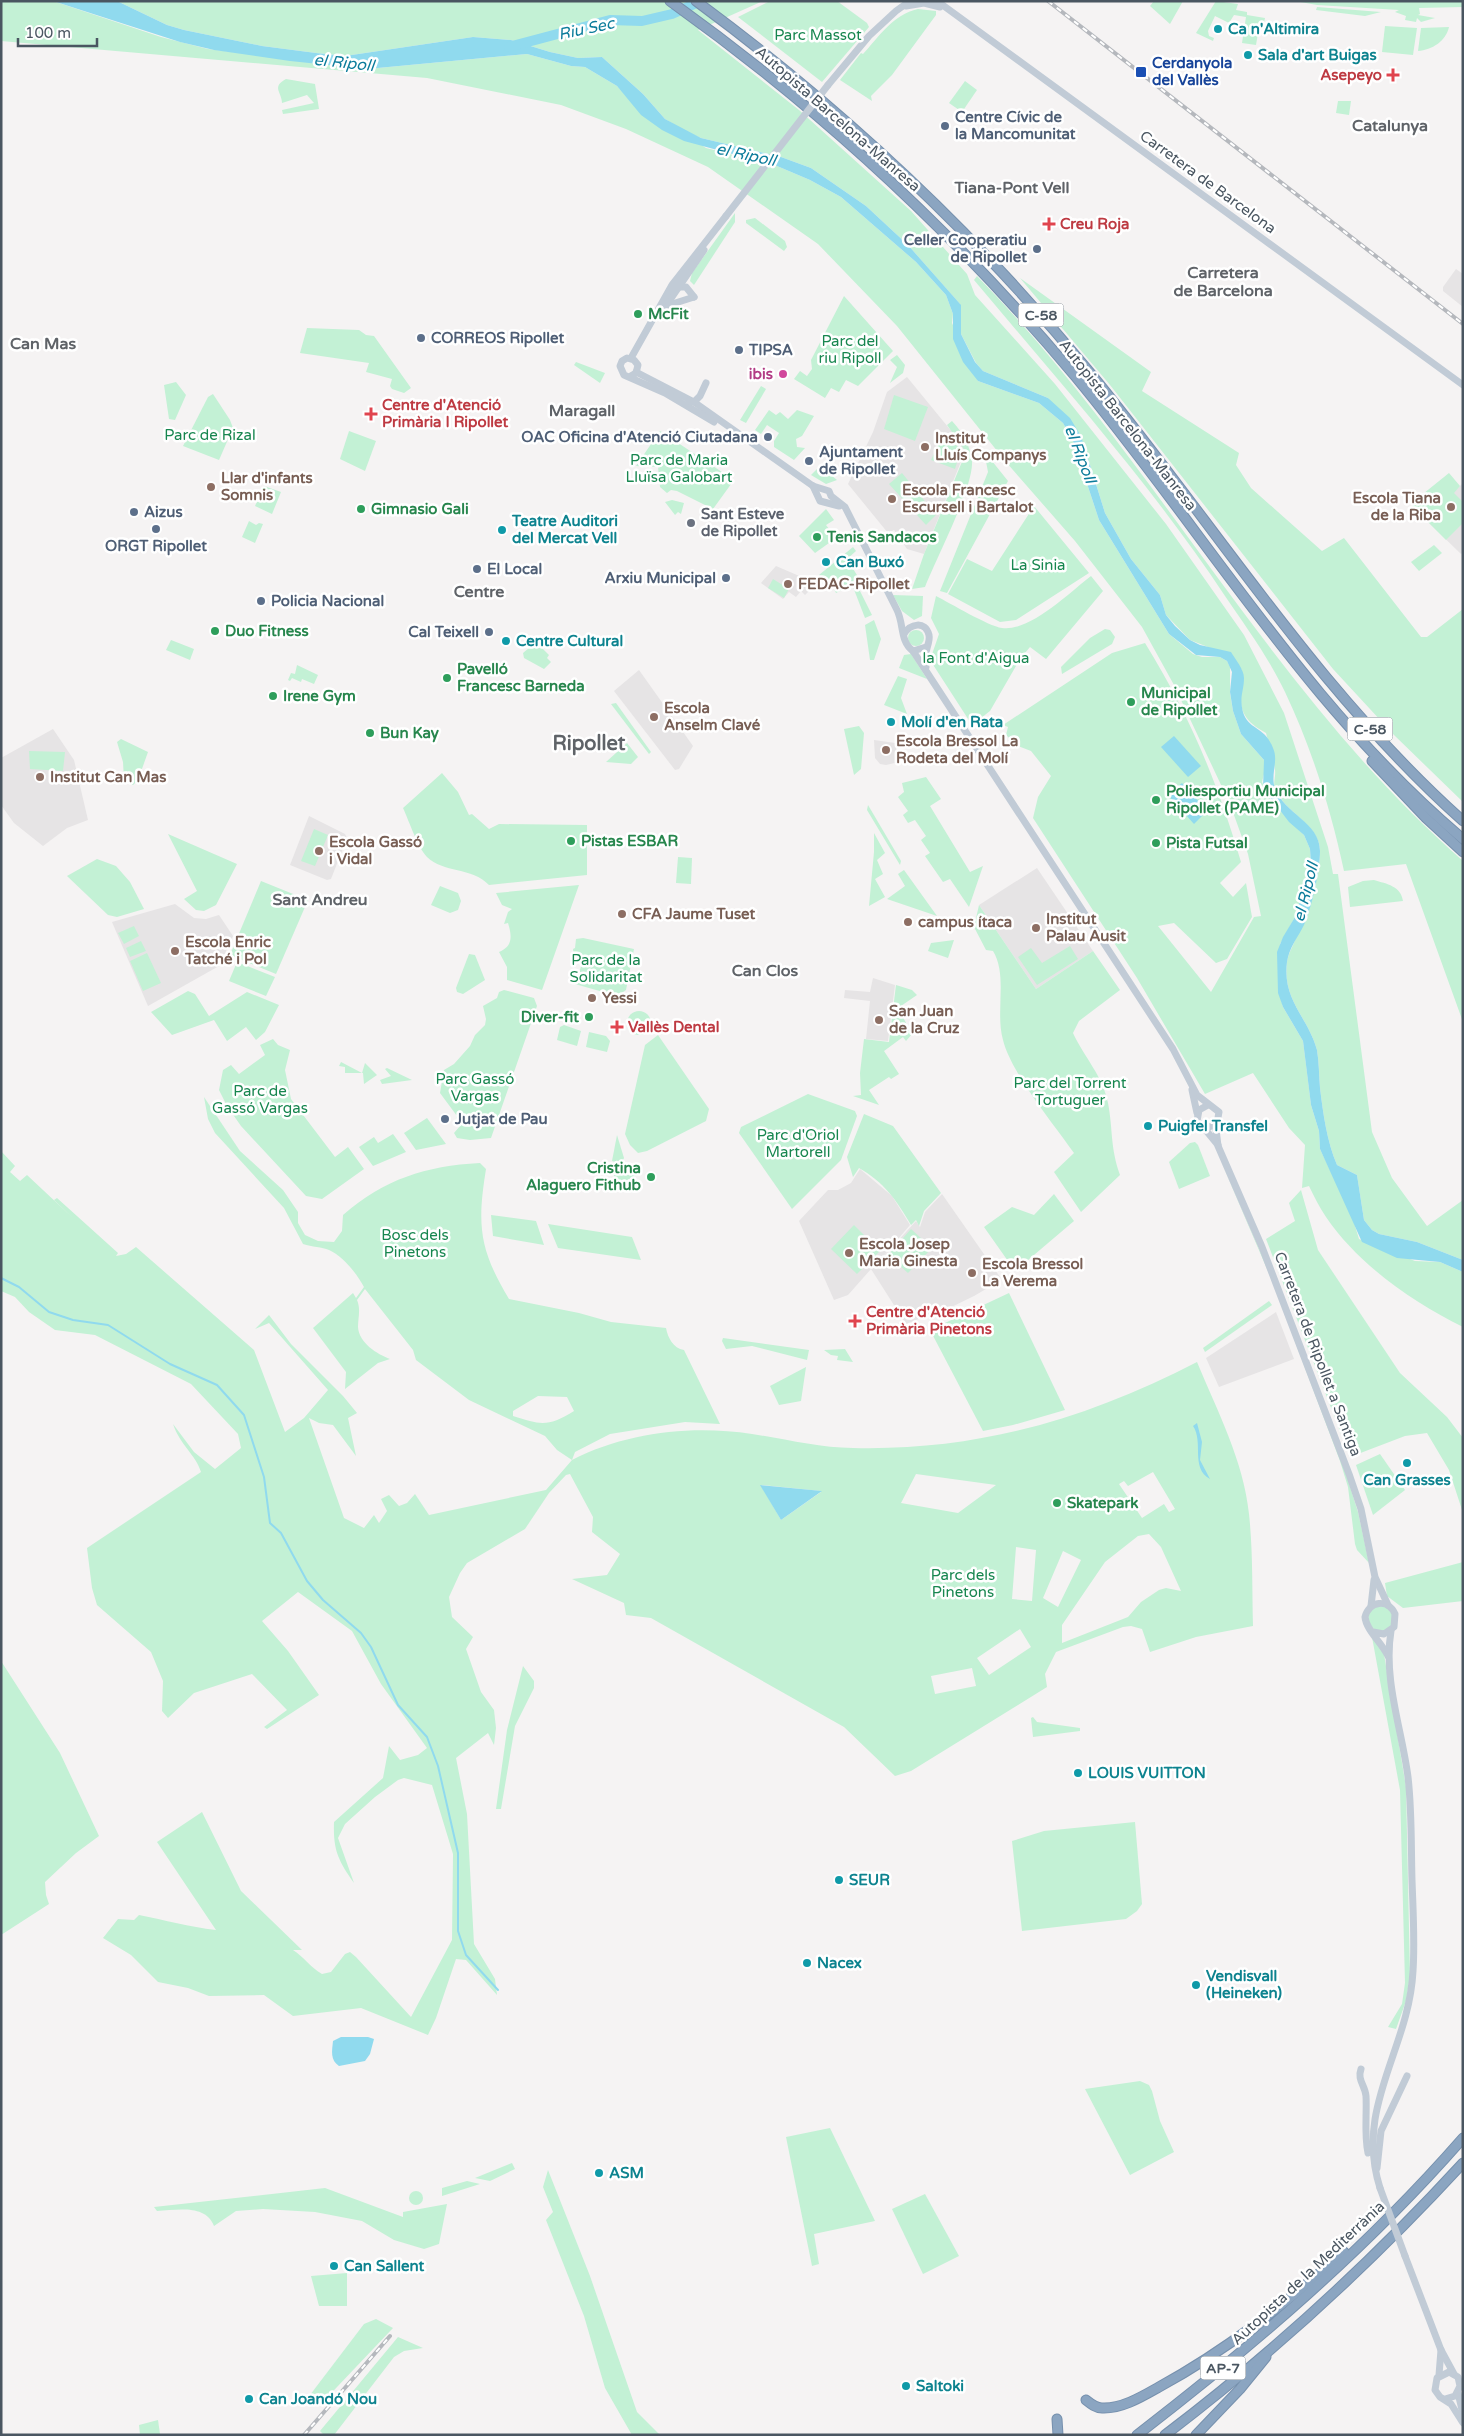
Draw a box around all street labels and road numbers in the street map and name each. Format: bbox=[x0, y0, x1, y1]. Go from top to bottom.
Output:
street label: Autopista Barcelona-Manresa bbox=[752, 43, 924, 195]
street label: Carretera de Barcelona bbox=[1136, 127, 1280, 237]
road number: C-58 bbox=[1018, 304, 1064, 326]
street label: Autopista Barcelona-Manresa bbox=[1056, 336, 1200, 514]
road number: C-58 bbox=[1348, 718, 1392, 741]
street label: Carretera de Ripollet a Santiga bbox=[1271, 1249, 1365, 1459]
street label: Autopista de la Mediterrània bbox=[1228, 2197, 1388, 2349]
road number: AP-7 bbox=[1200, 2356, 1246, 2380]

